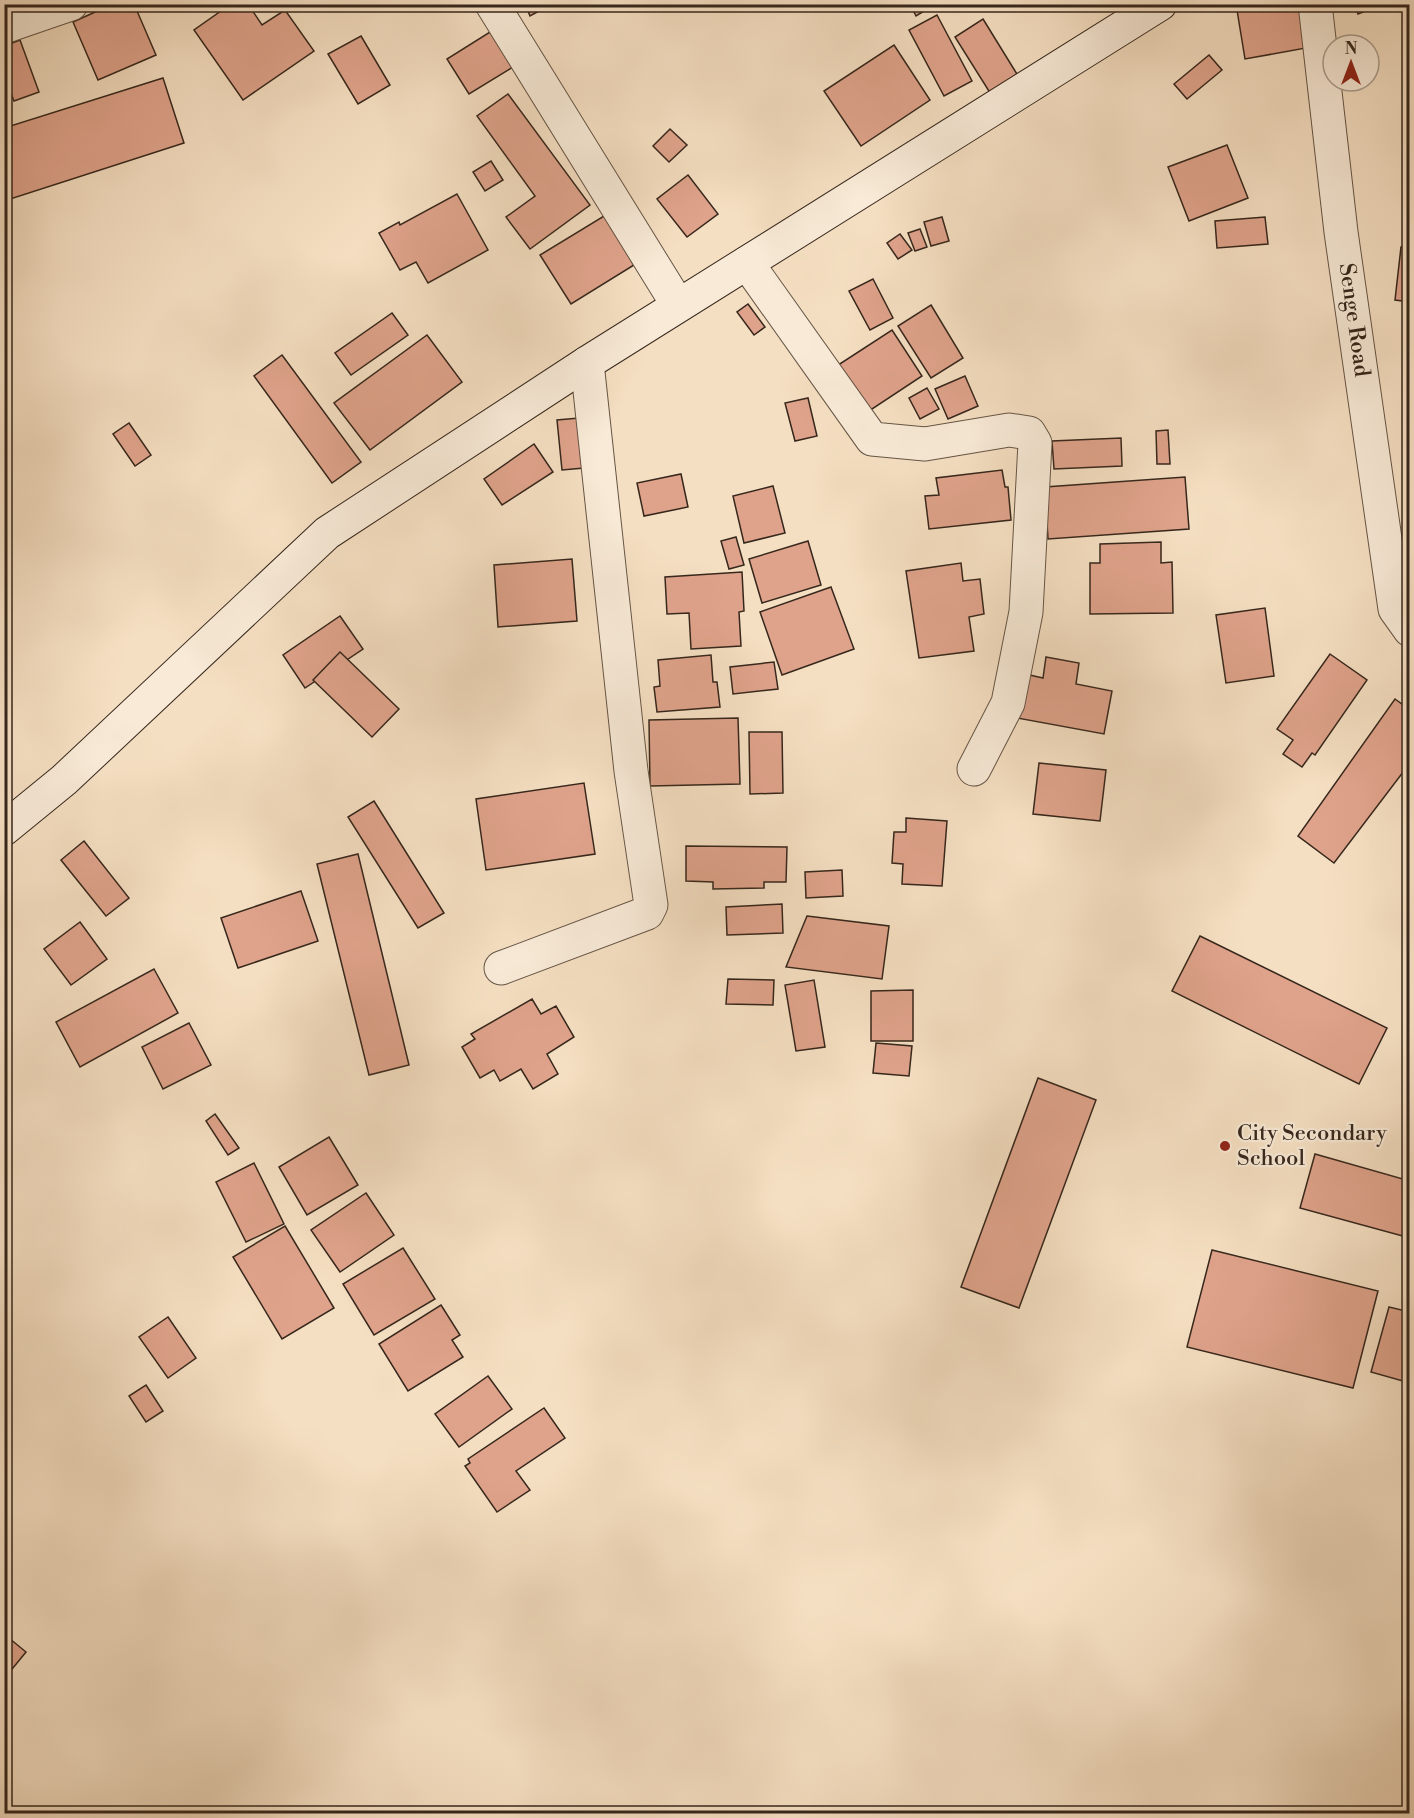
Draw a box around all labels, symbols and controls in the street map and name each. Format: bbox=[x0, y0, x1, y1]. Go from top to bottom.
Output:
north arrow bbox=[1321, 33, 1381, 93]
text: N bbox=[1345, 39, 1358, 59]
street label: Senge Road bbox=[1333, 261, 1375, 379]
place label: City Secondary School bbox=[1237, 1120, 1387, 1172]
marker: City Secondary School bbox=[1218, 1139, 1232, 1153]

